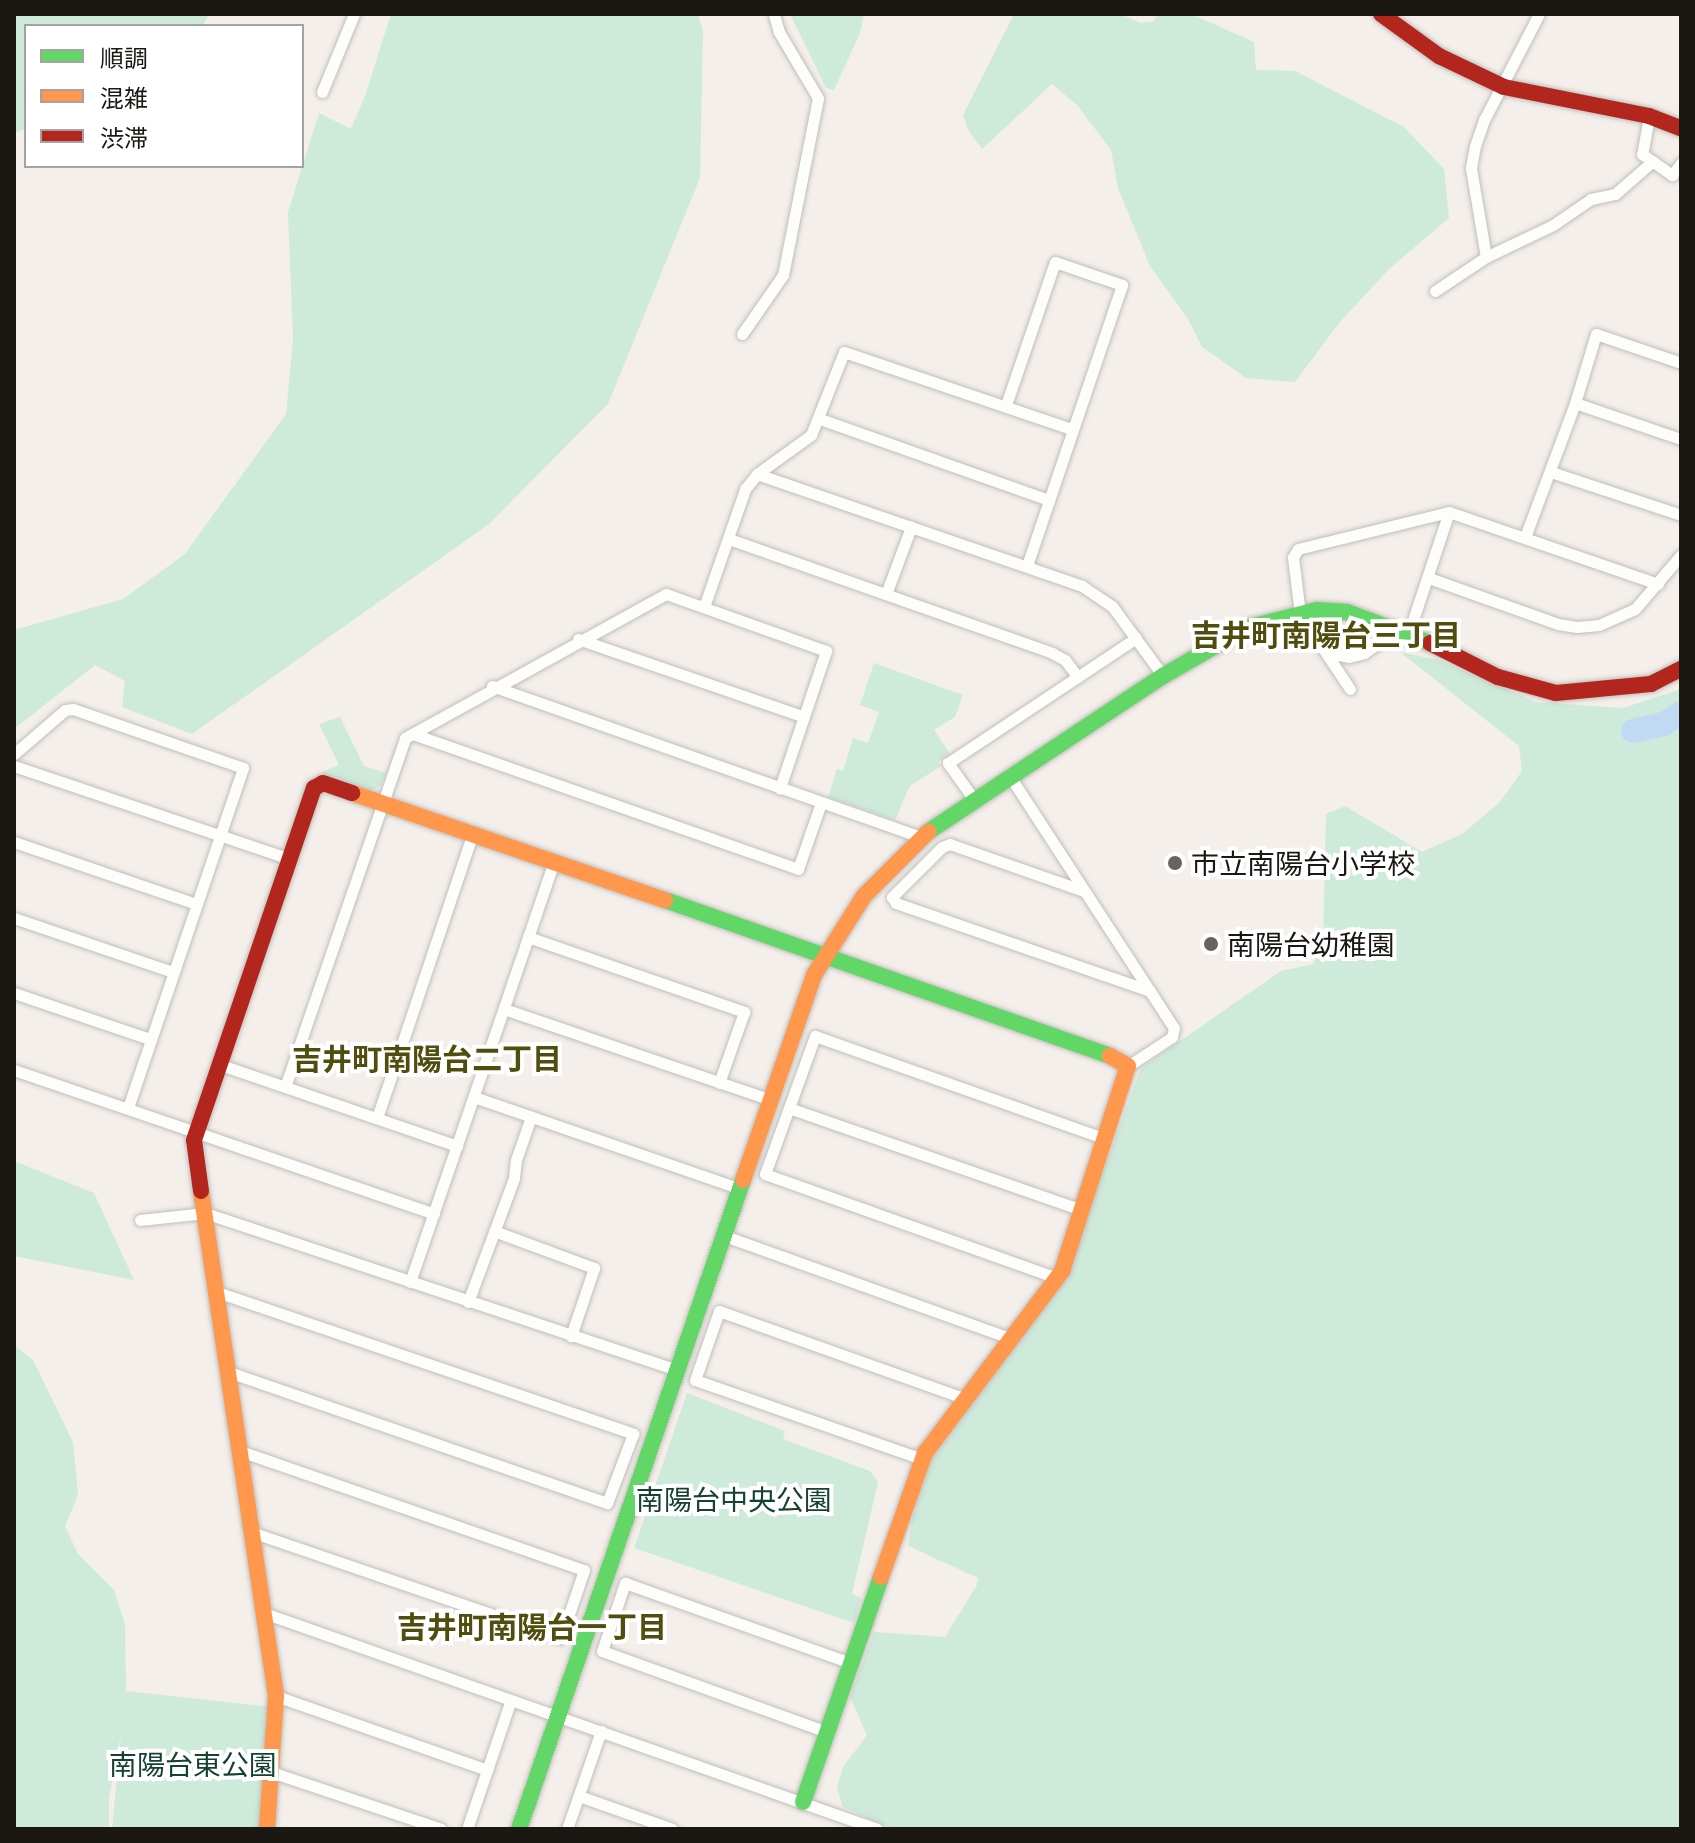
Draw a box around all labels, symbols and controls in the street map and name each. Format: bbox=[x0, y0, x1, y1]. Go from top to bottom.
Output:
legend bbox=[24, 24, 304, 168]
text: 順調 bbox=[100, 43, 148, 72]
text: 混雑 bbox=[100, 83, 148, 112]
text: 渋滞 bbox=[100, 123, 148, 152]
district label: 吉井町南陽台三丁目 bbox=[1191, 616, 1461, 652]
place label: 市立南陽台小学校 bbox=[1191, 846, 1415, 880]
marker: 市立南陽台小学校 bbox=[1166, 854, 1184, 872]
place label: 南陽台幼稚園 bbox=[1227, 927, 1395, 961]
marker: 南陽台幼稚園 bbox=[1202, 935, 1220, 953]
district label: 吉井町南陽台二丁目 bbox=[292, 1040, 562, 1076]
park label: 南陽台中央公園 bbox=[636, 1482, 832, 1516]
district label: 吉井町南陽台一丁目 bbox=[397, 1608, 667, 1644]
park label: 南陽台東公園 bbox=[109, 1747, 277, 1781]

